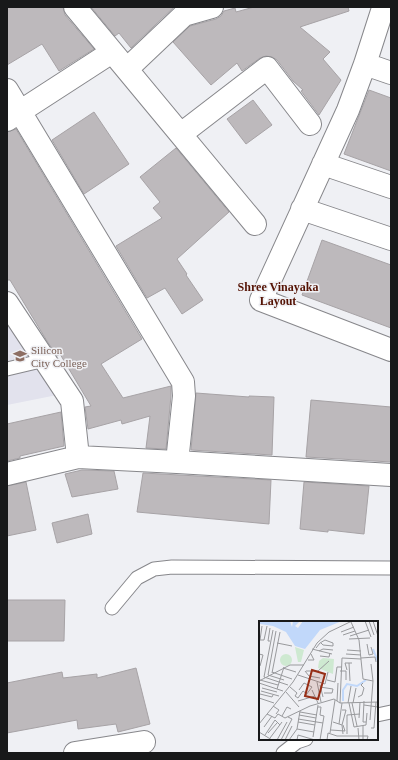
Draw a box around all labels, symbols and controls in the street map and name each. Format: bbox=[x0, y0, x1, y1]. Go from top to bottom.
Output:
district label: Shree Vinayaka Layout bbox=[238, 280, 318, 308]
place label: Silicon City College bbox=[31, 344, 87, 369]
school or university icon: Silicon City College bbox=[12, 348, 28, 364]
inset map bbox=[259, 621, 378, 740]

